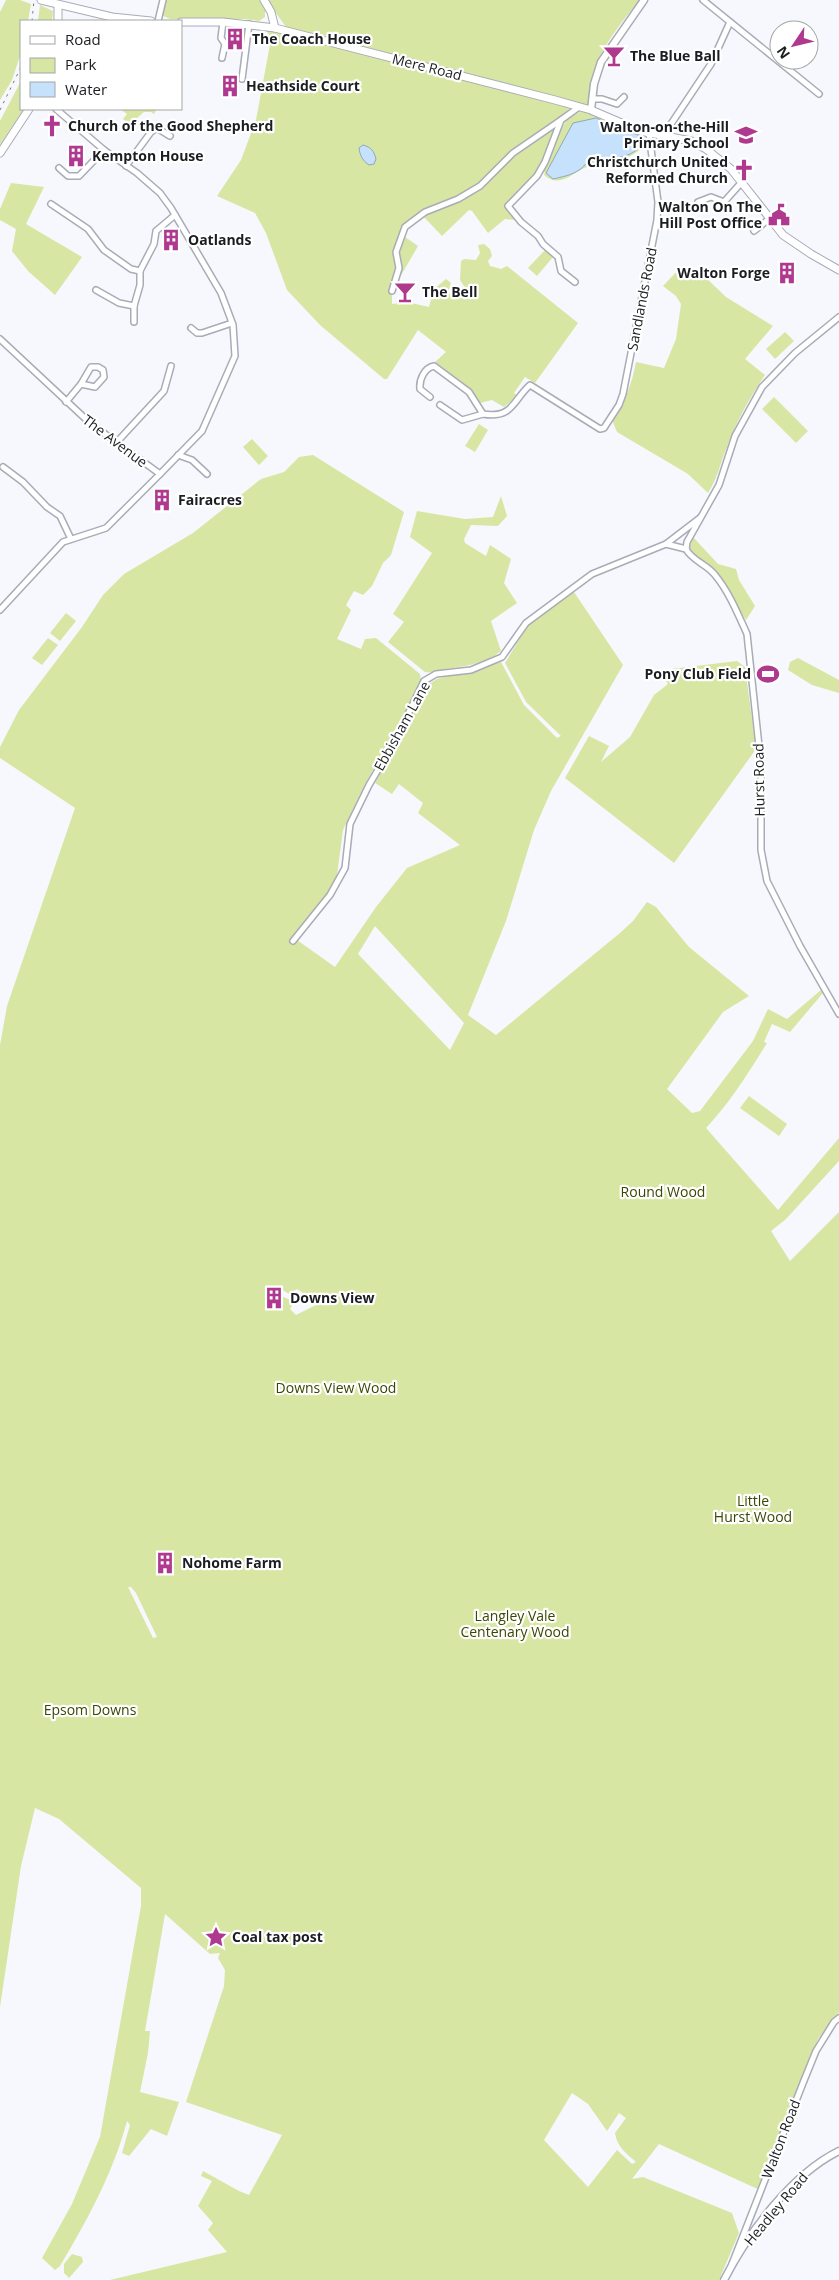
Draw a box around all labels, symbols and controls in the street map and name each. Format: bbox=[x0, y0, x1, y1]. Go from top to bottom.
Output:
legend bbox=[20, 20, 182, 110]
north arrow bbox=[769, 20, 819, 70]
building icon: The Coach House bbox=[222, 26, 248, 52]
text: Road bbox=[65, 29, 101, 49]
place label: The Coach House bbox=[252, 29, 371, 48]
bar icon: The Blue Ball bbox=[601, 43, 627, 69]
text: N bbox=[772, 43, 794, 63]
place label: The Blue Ball bbox=[630, 46, 720, 65]
street label: Mere Road bbox=[390, 49, 464, 84]
text: Park bbox=[65, 54, 96, 74]
building icon: Heathside Court bbox=[217, 73, 243, 99]
place label: Heathside Court bbox=[246, 76, 360, 95]
text: Water bbox=[65, 79, 107, 99]
church icon: Church of the Good Shepherd bbox=[39, 113, 65, 139]
place label: Church of the Good Shepherd bbox=[68, 116, 273, 135]
place label: Walton-on-the-Hill Primary School bbox=[600, 117, 729, 152]
school or university icon: Walton-on-the-Hill Primary School bbox=[733, 122, 759, 148]
building icon: Kempton House bbox=[63, 143, 89, 169]
place label: Kempton House bbox=[92, 146, 204, 165]
place label: Christchurch United Reformed Church bbox=[587, 152, 728, 187]
church icon: Christchurch United Reformed Church bbox=[731, 157, 757, 183]
place label: Walton On The Hill Post Office bbox=[659, 197, 762, 232]
public building icon: Walton On The Hill Post Office bbox=[766, 202, 792, 228]
building icon: Oatlands bbox=[158, 227, 184, 253]
place label: Oatlands bbox=[188, 230, 251, 249]
street label: Sandlands Road bbox=[622, 246, 661, 352]
building icon: Walton Forge bbox=[774, 260, 800, 286]
place label: Walton Forge bbox=[677, 263, 770, 282]
bar icon: The Bell bbox=[392, 279, 418, 305]
place label: The Bell bbox=[422, 282, 477, 301]
street label: The Avenue bbox=[79, 410, 152, 471]
building icon: Fairacres bbox=[149, 487, 175, 513]
place label: Fairacres bbox=[178, 490, 242, 509]
sports icon: Pony Club Field bbox=[755, 661, 781, 687]
place label: Pony Club Field bbox=[644, 664, 751, 683]
street label: Ebbisham Lane bbox=[369, 677, 434, 774]
street label: Hurst Road bbox=[748, 743, 769, 817]
park label: Round Wood bbox=[621, 1182, 705, 1201]
building icon: Downs View bbox=[261, 1285, 287, 1311]
place label: Downs View bbox=[290, 1288, 374, 1307]
park label: Downs View Wood bbox=[276, 1378, 396, 1397]
park label: Little Hurst Wood bbox=[714, 1491, 792, 1526]
building icon: Nohome Farm bbox=[152, 1550, 178, 1576]
place label: Nohome Farm bbox=[182, 1553, 282, 1572]
park label: Langley Vale Centenary Wood bbox=[460, 1606, 570, 1641]
park label: Epsom Downs bbox=[44, 1700, 137, 1719]
place icon: Coal tax post bbox=[203, 1924, 229, 1950]
place label: Coal tax post bbox=[232, 1927, 323, 1946]
street label: Walton Road bbox=[757, 2097, 804, 2181]
street label: Headley Road bbox=[739, 2168, 812, 2249]

